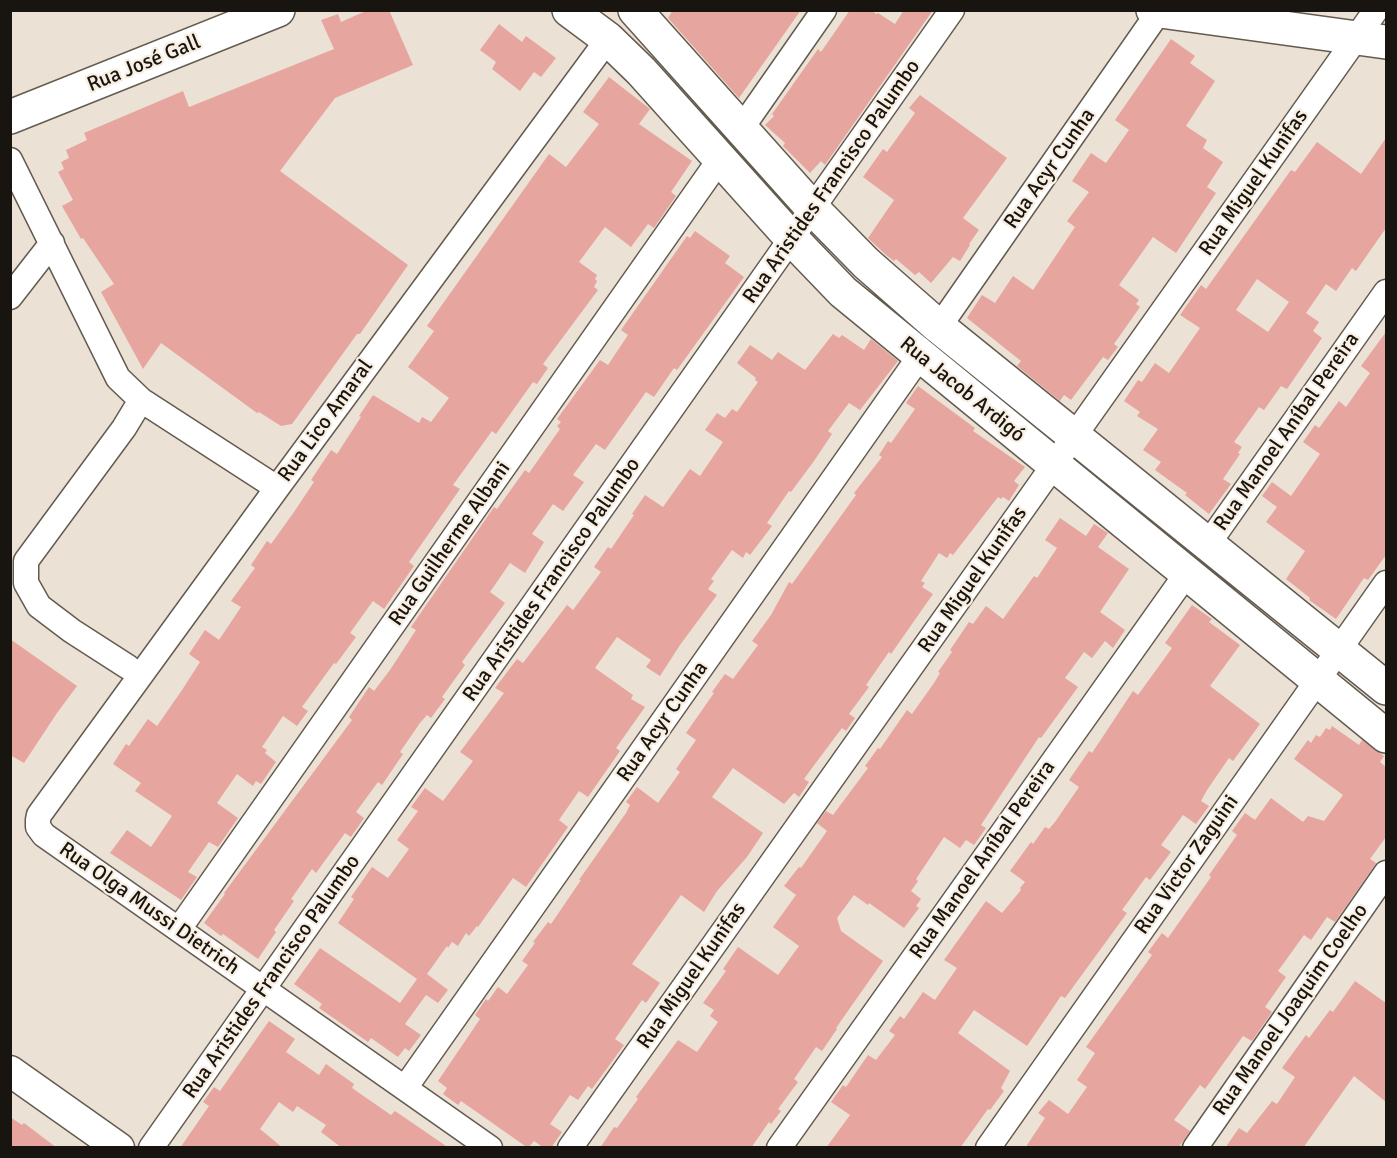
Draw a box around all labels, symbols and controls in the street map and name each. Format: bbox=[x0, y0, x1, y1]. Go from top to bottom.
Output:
street label: Rua José Gall bbox=[84, 30, 204, 98]
street label: Rua Aristides Francisco Palumbo bbox=[738, 55, 926, 309]
street label: Rua Acyr Cunha bbox=[999, 104, 1101, 234]
street label: Rua Miguel Kunifas bbox=[1194, 105, 1314, 261]
street label: Rua Manoel Aníbal Pereira bbox=[1209, 328, 1365, 536]
street label: Rua Jacob Ardigó bbox=[894, 332, 1030, 448]
street label: Rua Lico Amaral bbox=[273, 355, 379, 487]
street label: Rua Aristides Francisco Palumbo bbox=[458, 453, 646, 707]
street label: Rua Guilherme Albani bbox=[384, 457, 516, 631]
street label: Rua Miguel Kunifas bbox=[913, 502, 1033, 658]
street label: Rua Acyr Cunha bbox=[612, 657, 714, 787]
street label: Rua Manoel Aníbal Pereira bbox=[905, 756, 1061, 964]
street label: Rua Victor Zaguini bbox=[1130, 790, 1244, 940]
street label: Rua Olga Mussi Dietrich bbox=[54, 837, 244, 981]
street label: Rua Aristides Francisco Palumbo bbox=[178, 850, 366, 1104]
street label: Rua Miguel Kunifas bbox=[632, 898, 752, 1054]
street label: Rua Manoel Joaquim Coelho bbox=[1208, 899, 1374, 1121]

